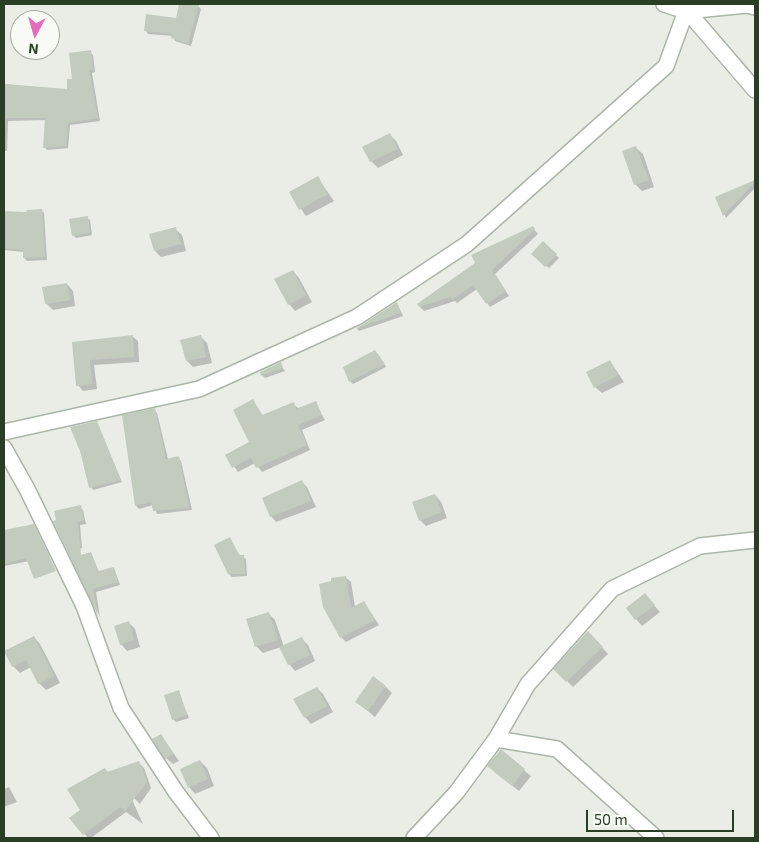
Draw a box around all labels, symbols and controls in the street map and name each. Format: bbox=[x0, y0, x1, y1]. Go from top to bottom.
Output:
north arrow bbox=[10, 10, 60, 60]
text: N bbox=[28, 40, 39, 58]
scale bar bbox=[589, 800, 736, 832]
text: 50 m bbox=[594, 810, 628, 828]

